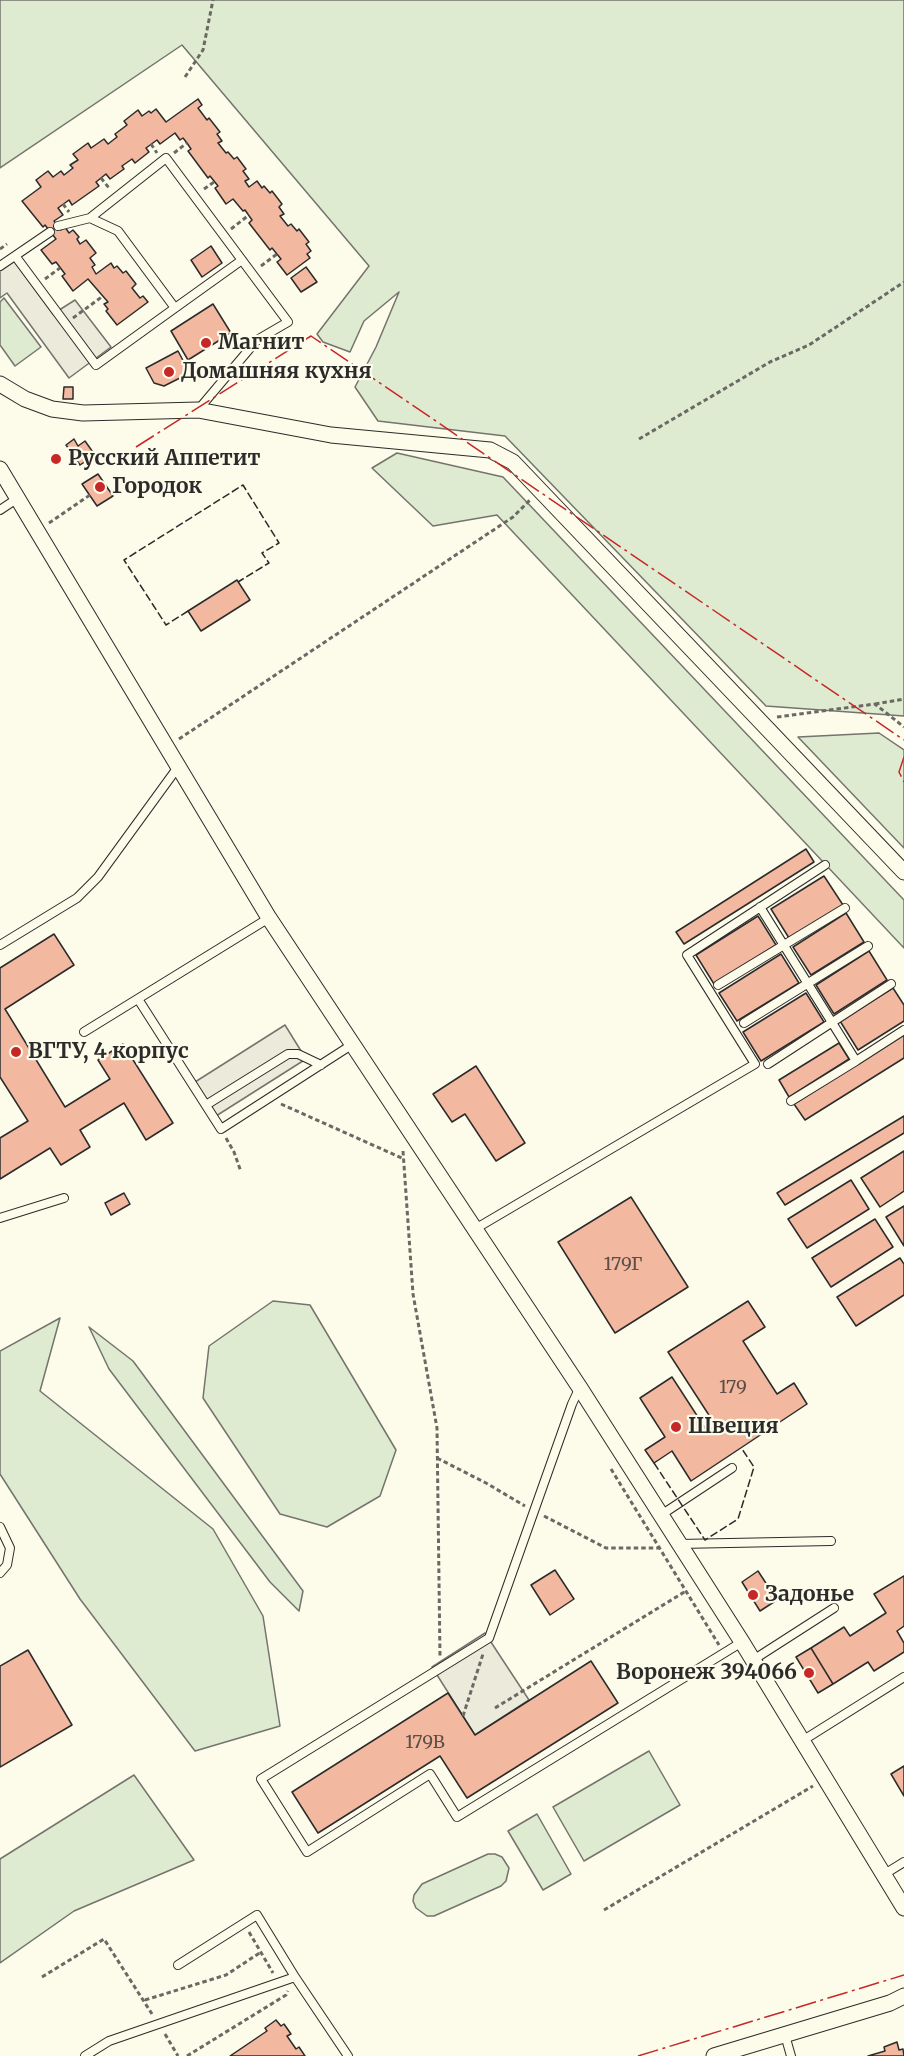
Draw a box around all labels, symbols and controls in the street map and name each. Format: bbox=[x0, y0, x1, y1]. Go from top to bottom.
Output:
place label: Магнит bbox=[218, 330, 305, 356]
marker: Магнит bbox=[199, 336, 213, 350]
place label: Домашняя кухня bbox=[181, 359, 372, 385]
marker: Домашняя кухня bbox=[162, 365, 176, 379]
place label: Русский Аппетит bbox=[68, 446, 260, 472]
marker: Русский Аппетит bbox=[49, 452, 63, 466]
place label: Городок bbox=[112, 474, 202, 500]
marker: Городок bbox=[93, 480, 107, 494]
place label: ВГТУ, 4 корпус bbox=[28, 1039, 189, 1065]
marker: ВГТУ, 4 корпус bbox=[9, 1045, 23, 1059]
house number: 179Г bbox=[604, 1254, 642, 1276]
house number: 179 bbox=[719, 1377, 747, 1399]
place label: Швеция bbox=[688, 1414, 779, 1440]
marker: Швеция bbox=[669, 1420, 683, 1434]
place label: Задонье bbox=[765, 1582, 854, 1608]
marker: Задонье bbox=[746, 1588, 760, 1602]
place label: Воронеж 394066 bbox=[616, 1660, 797, 1686]
marker: Воронеж 394066 bbox=[802, 1666, 816, 1680]
house number: 179В bbox=[405, 1732, 445, 1754]

